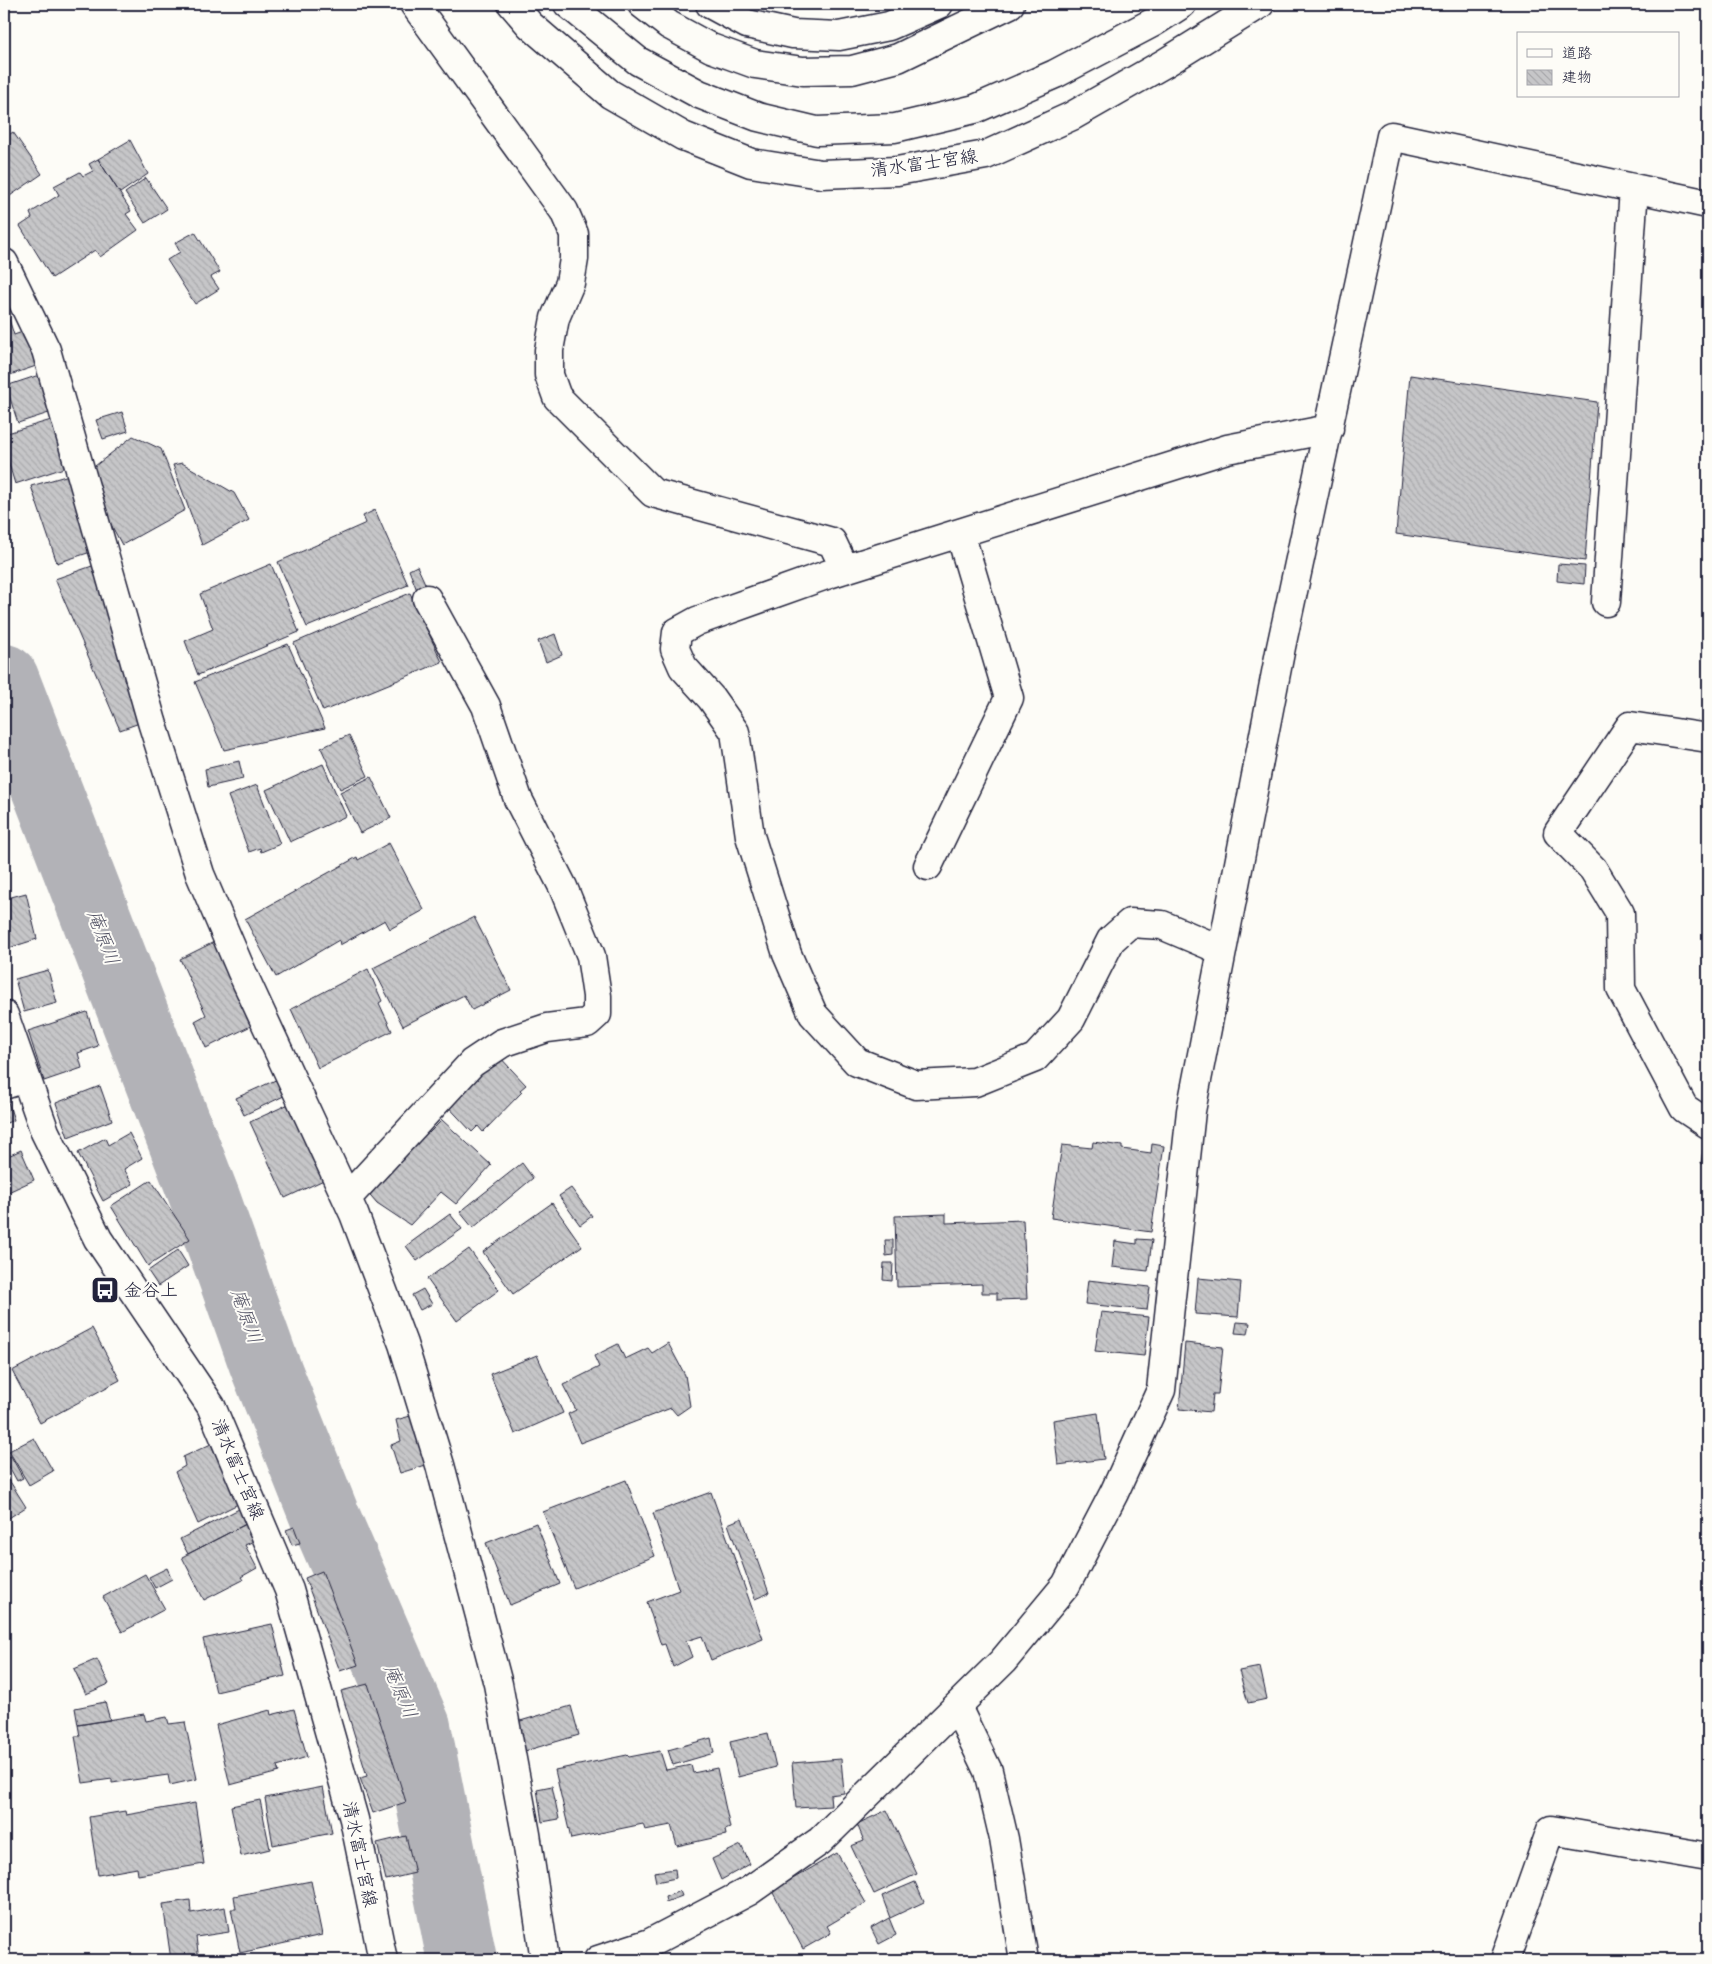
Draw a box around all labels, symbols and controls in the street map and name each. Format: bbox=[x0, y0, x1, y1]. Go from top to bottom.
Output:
legend bbox=[1517, 32, 1680, 98]
text: 道路 bbox=[1562, 40, 1592, 66]
text: 建物 bbox=[1562, 64, 1592, 90]
street label: 清水富士宮線 bbox=[868, 140, 980, 186]
water label: 庵原川 bbox=[78, 905, 129, 970]
place label: 金谷上 bbox=[124, 1274, 178, 1306]
bus stop icon: 金谷上 bbox=[90, 1275, 120, 1305]
water label: 庵原川 bbox=[221, 1284, 272, 1349]
street label: 清水富士宮線 bbox=[202, 1413, 274, 1525]
water label: 庵原川 bbox=[374, 1659, 427, 1724]
street label: 清水富士宮線 bbox=[333, 1798, 387, 1910]

